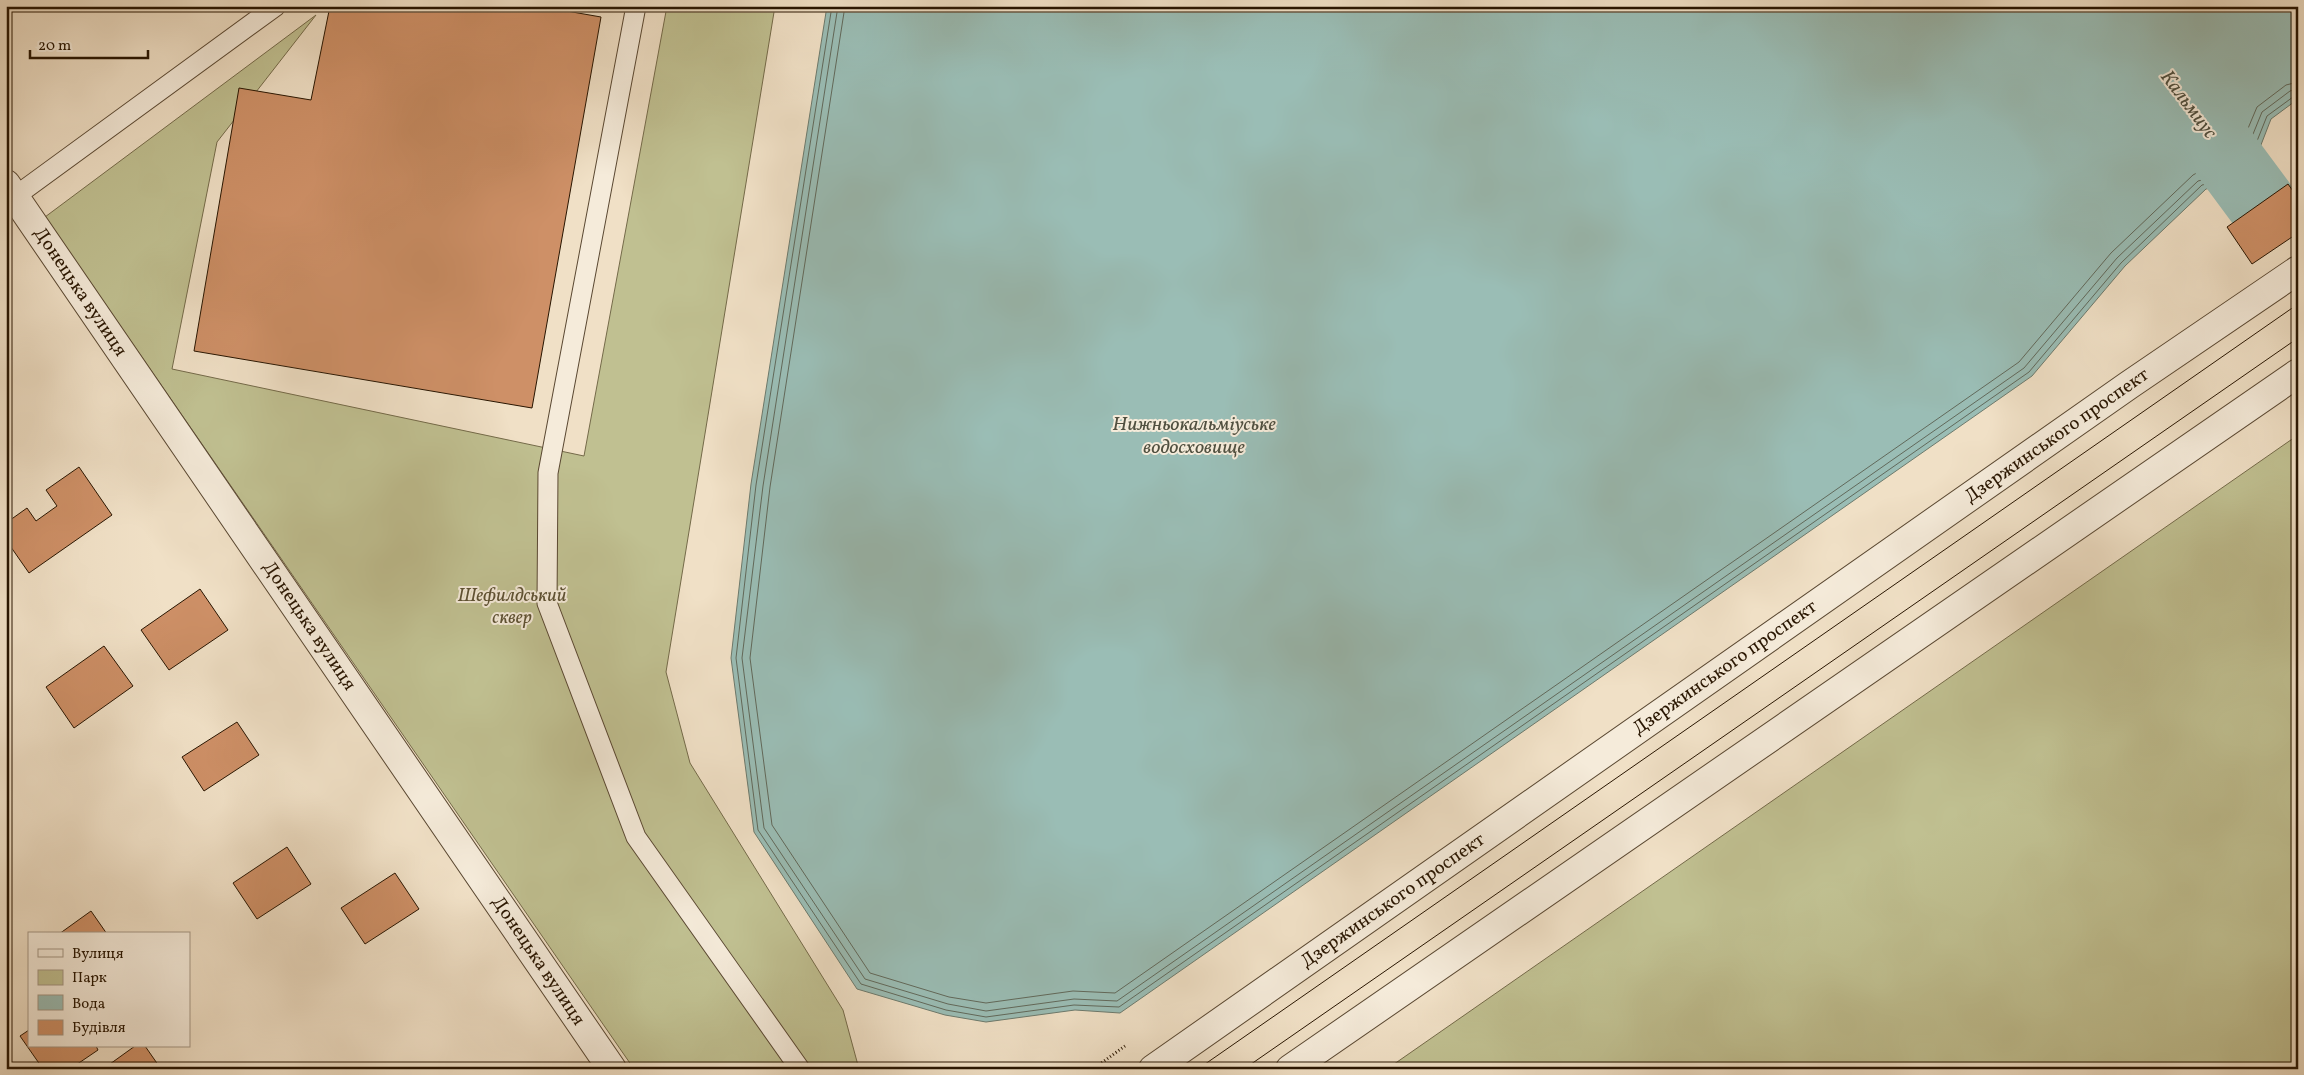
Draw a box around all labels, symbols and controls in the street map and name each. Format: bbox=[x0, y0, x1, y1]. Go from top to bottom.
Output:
scale bar bbox=[30, 28, 148, 60]
text: 20 m bbox=[38, 36, 71, 57]
water label: Кальмиус bbox=[2153, 65, 2224, 146]
street label: Донецька вулиця bbox=[27, 222, 133, 362]
street label: Дзержинського проспект bbox=[1960, 362, 2155, 510]
water label: Нижньокальміуське водосховище bbox=[1112, 411, 1276, 462]
street label: Донецька вулиця bbox=[256, 556, 362, 696]
park label: Шефилдський сквер bbox=[458, 583, 567, 631]
street label: Дзержинського проспект bbox=[1628, 594, 1823, 742]
street label: Дзержинського проспект bbox=[1296, 827, 1491, 975]
street label: Донецька вулиця bbox=[485, 891, 591, 1031]
legend bbox=[28, 932, 190, 1048]
text: Вулиця bbox=[72, 944, 124, 965]
text: Парк bbox=[72, 968, 107, 989]
text: Вода bbox=[72, 994, 105, 1015]
text: Будівля bbox=[72, 1018, 126, 1039]

